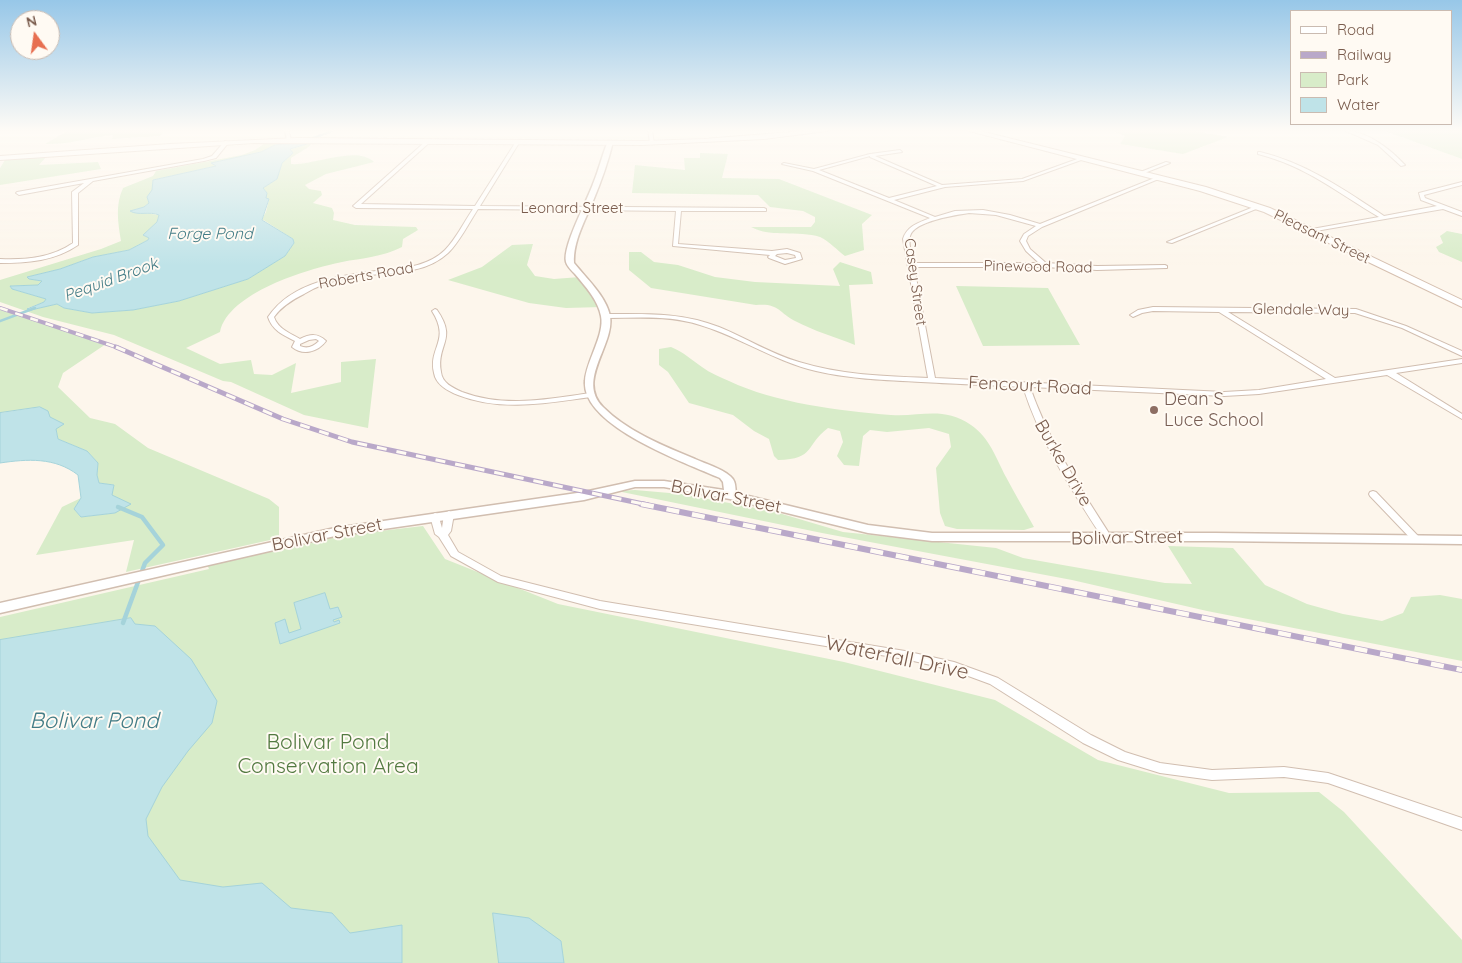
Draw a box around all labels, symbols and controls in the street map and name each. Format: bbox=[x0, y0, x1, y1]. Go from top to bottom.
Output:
north arrow bbox=[10, 10, 60, 60]
legend bbox=[1290, 10, 1452, 125]
text: N bbox=[24, 11, 39, 31]
text: Road bbox=[1337, 20, 1374, 39]
text: Railway bbox=[1337, 45, 1392, 64]
text: Park bbox=[1337, 70, 1369, 89]
text: Water bbox=[1337, 95, 1380, 114]
street label: Leonard Street bbox=[521, 199, 623, 217]
street label: Pleasant Street bbox=[1271, 206, 1373, 268]
water label: Forge Pond bbox=[167, 224, 253, 244]
street label: Casey Street bbox=[900, 237, 930, 327]
water label: Pequid Brook bbox=[61, 254, 161, 306]
street label: Pinewood Road bbox=[983, 257, 1093, 277]
street label: Roberts Road bbox=[317, 259, 415, 293]
street label: Glendale Way bbox=[1252, 300, 1350, 320]
street label: Fencourt Road bbox=[968, 372, 1092, 400]
place label: Dean S Luce School bbox=[1164, 389, 1264, 432]
marker: Dean S Luce School bbox=[1148, 404, 1160, 416]
street label: Burke Drive bbox=[1030, 416, 1096, 510]
street label: Bolivar Street bbox=[669, 476, 783, 518]
street label: Bolivar Street bbox=[270, 514, 384, 556]
street label: Bolivar Street bbox=[1071, 526, 1183, 550]
street label: Waterfall Drive bbox=[823, 630, 971, 686]
water label: Bolivar Pond bbox=[30, 708, 158, 734]
park label: Bolivar Pond Conservation Area bbox=[237, 730, 419, 780]

